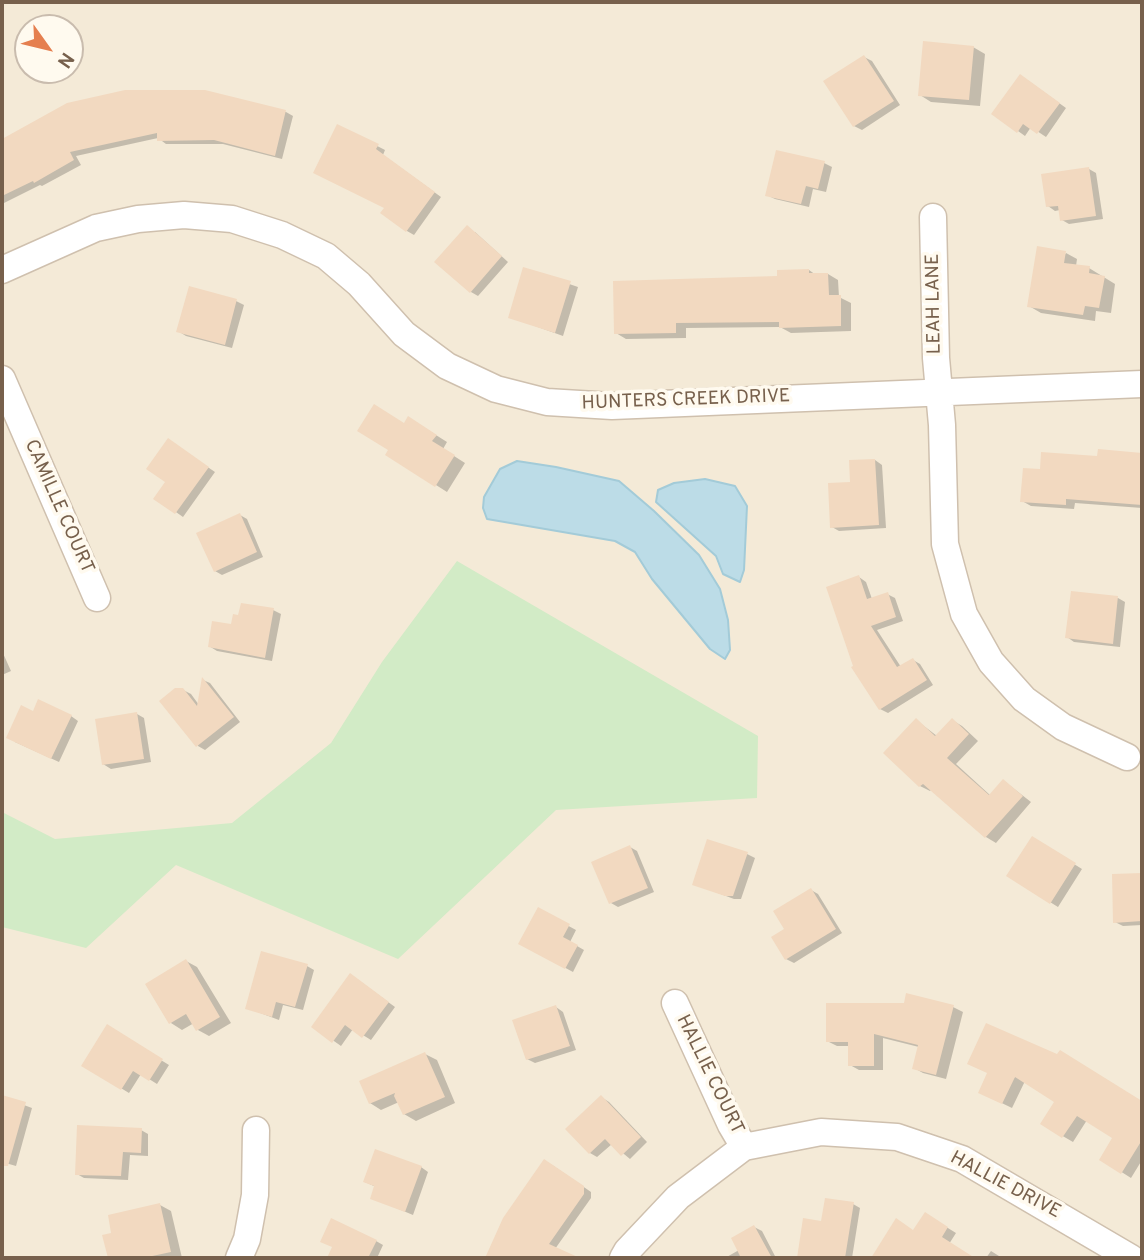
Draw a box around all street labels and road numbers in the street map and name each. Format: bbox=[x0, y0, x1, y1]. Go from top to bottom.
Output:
street label: LEAH LANE bbox=[923, 253, 947, 355]
street label: HUNTERS CREEK DRIVE bbox=[581, 386, 791, 416]
street label: CAMILLE COURT bbox=[18, 436, 98, 578]
street label: HALLIE COURT bbox=[670, 1012, 748, 1138]
street label: HALLIE DRIVE bbox=[946, 1147, 1064, 1225]

